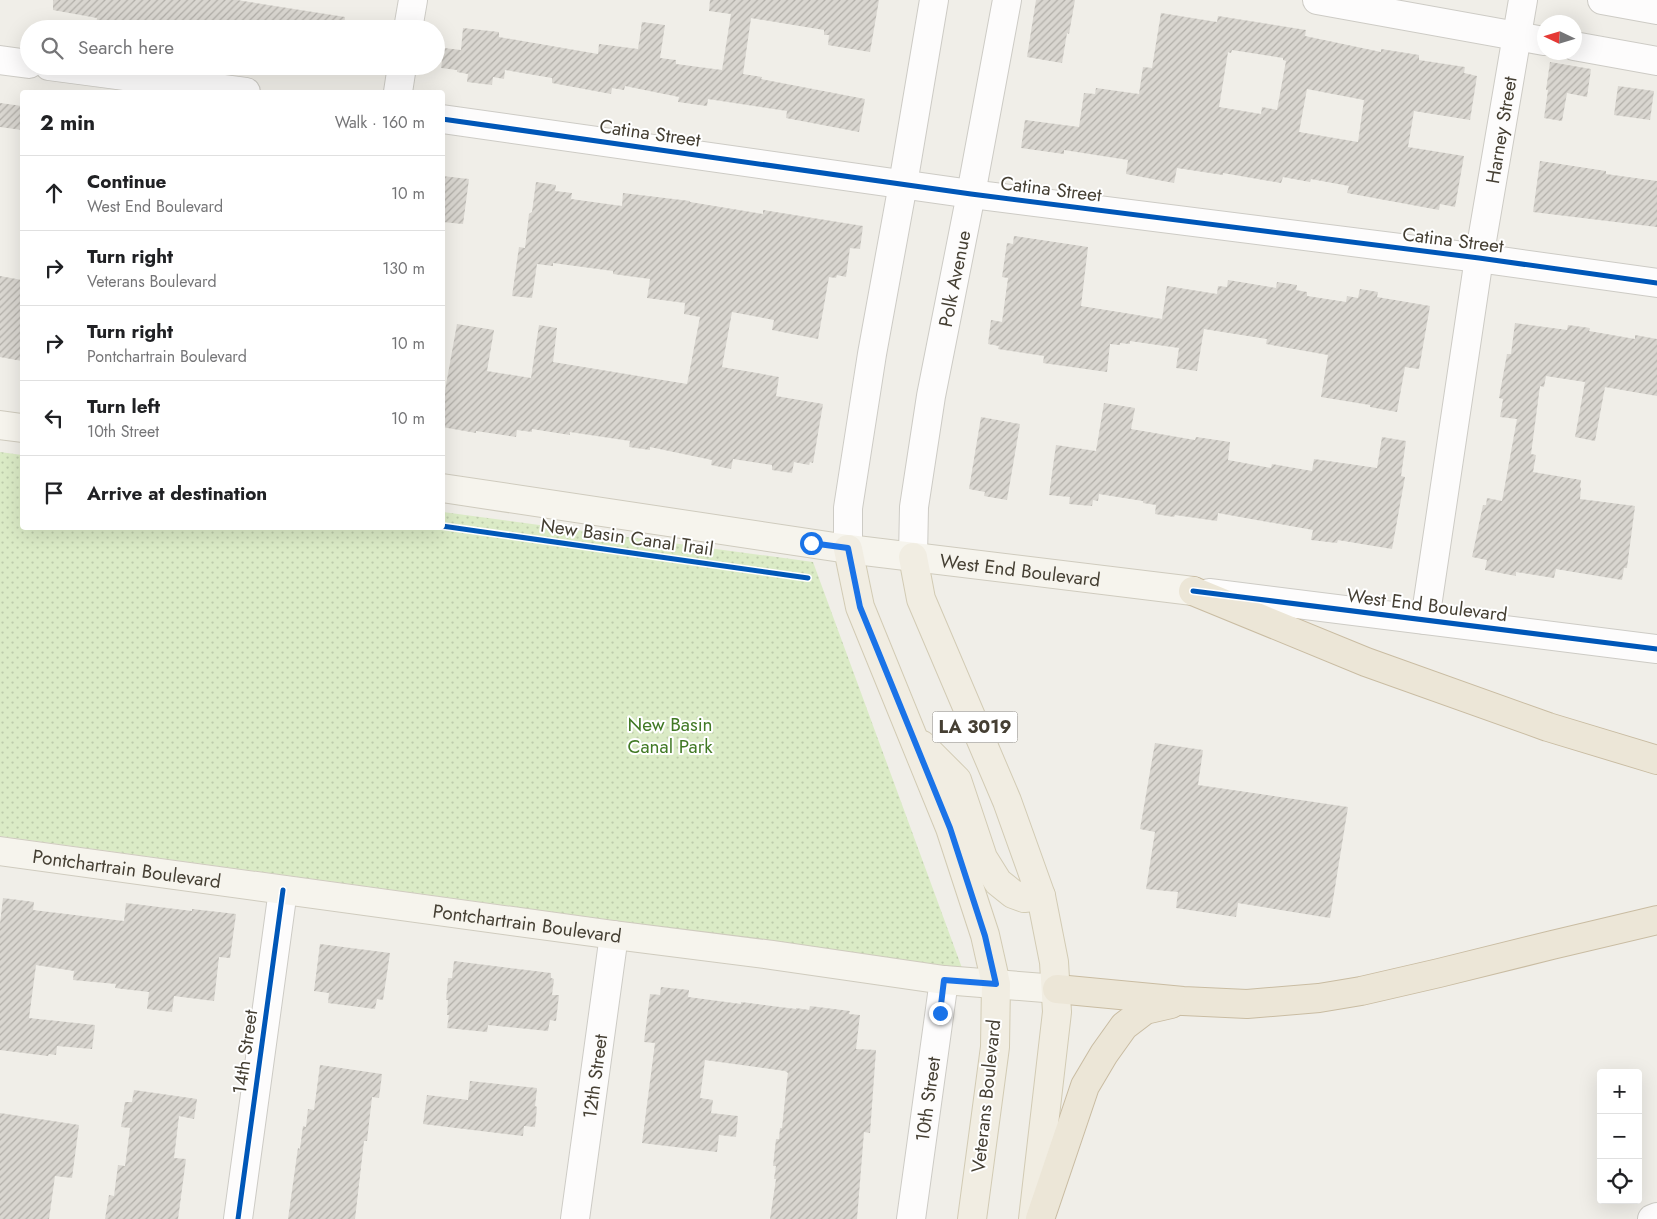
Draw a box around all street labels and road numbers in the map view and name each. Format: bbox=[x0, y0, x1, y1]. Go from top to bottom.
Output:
street label: Harney Street bbox=[1478, 74, 1523, 185]
street label: Catina Street bbox=[598, 113, 703, 154]
street label: Catina Street bbox=[999, 169, 1104, 209]
street label: Catina Street bbox=[1401, 220, 1506, 260]
street label: Polk Avenue bbox=[931, 228, 977, 329]
street label: New Basin Canal Trail bbox=[539, 511, 715, 563]
street label: West End Boulevard bbox=[938, 547, 1102, 593]
street label: West End Boulevard bbox=[1345, 582, 1509, 628]
road number: LA 3019 bbox=[932, 712, 1018, 742]
street label: Pontchartrain Boulevard bbox=[31, 842, 223, 895]
street label: Pontchartrain Boulevard bbox=[431, 897, 623, 949]
street label: 14th Street bbox=[226, 1008, 264, 1096]
street label: Veterans Boulevard bbox=[965, 1018, 1007, 1174]
street label: 12th Street bbox=[575, 1032, 614, 1120]
street label: 10th Street bbox=[908, 1054, 947, 1143]

